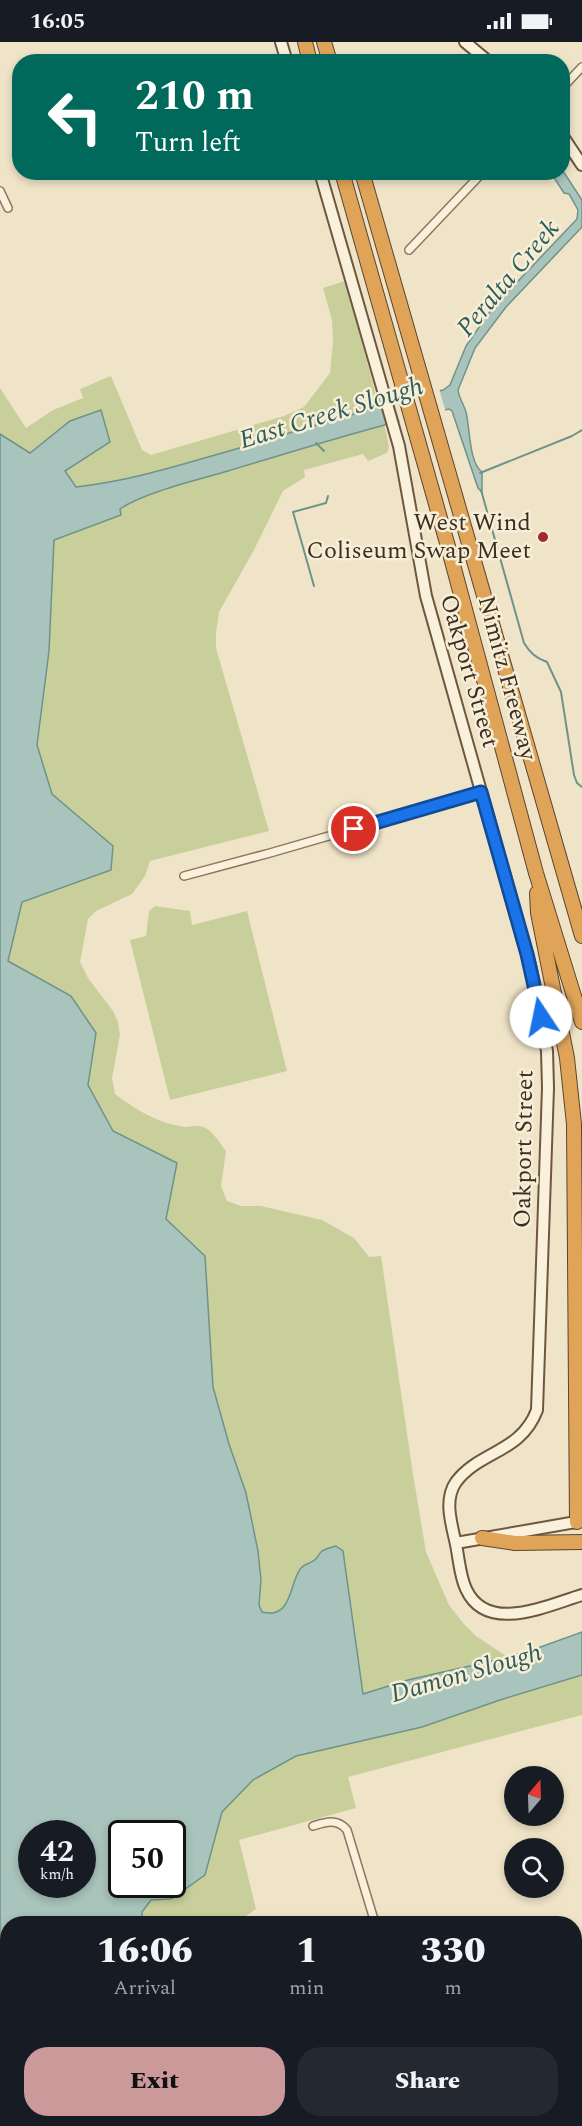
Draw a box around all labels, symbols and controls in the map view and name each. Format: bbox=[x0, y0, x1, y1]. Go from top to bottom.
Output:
text: 16:05 bbox=[30, 5, 85, 38]
text: 210 m bbox=[135, 65, 254, 128]
icon: left bbox=[36, 78, 114, 156]
text: Turn left bbox=[135, 122, 241, 164]
water label: Peralta Creek bbox=[447, 210, 569, 346]
water label: East Creek Slough bbox=[234, 366, 428, 460]
place label: West Wind Coliseum Swap Meet bbox=[307, 505, 531, 569]
marker: West Wind Coliseum Swap Meet bbox=[536, 530, 550, 544]
street label: Oakport Street bbox=[430, 590, 508, 752]
street label: Nimitz Freeway bbox=[468, 592, 547, 766]
pin bbox=[328, 803, 379, 854]
icon: arrive bbox=[337, 812, 370, 845]
position arrow bbox=[509, 985, 573, 1049]
street label: Oakport Street bbox=[505, 1070, 543, 1228]
water label: Damon Slough bbox=[385, 1632, 547, 1714]
north arrow bbox=[504, 1766, 564, 1826]
map controls bbox=[504, 1766, 564, 1898]
speed limit sign: 50 bbox=[108, 1820, 186, 1898]
text: 42 bbox=[40, 1829, 74, 1875]
button: search bbox=[504, 1838, 564, 1898]
text: km/h bbox=[40, 1863, 74, 1886]
text: 16:06 bbox=[96, 1924, 193, 1979]
text: 1 bbox=[296, 1924, 318, 1979]
text: 330 bbox=[421, 1924, 486, 1979]
text: Arrival bbox=[114, 1973, 176, 2003]
text: min bbox=[289, 1973, 324, 2003]
text: m bbox=[445, 1973, 462, 2003]
button: Exit bbox=[24, 2047, 285, 2116]
button: Share bbox=[297, 2047, 558, 2116]

